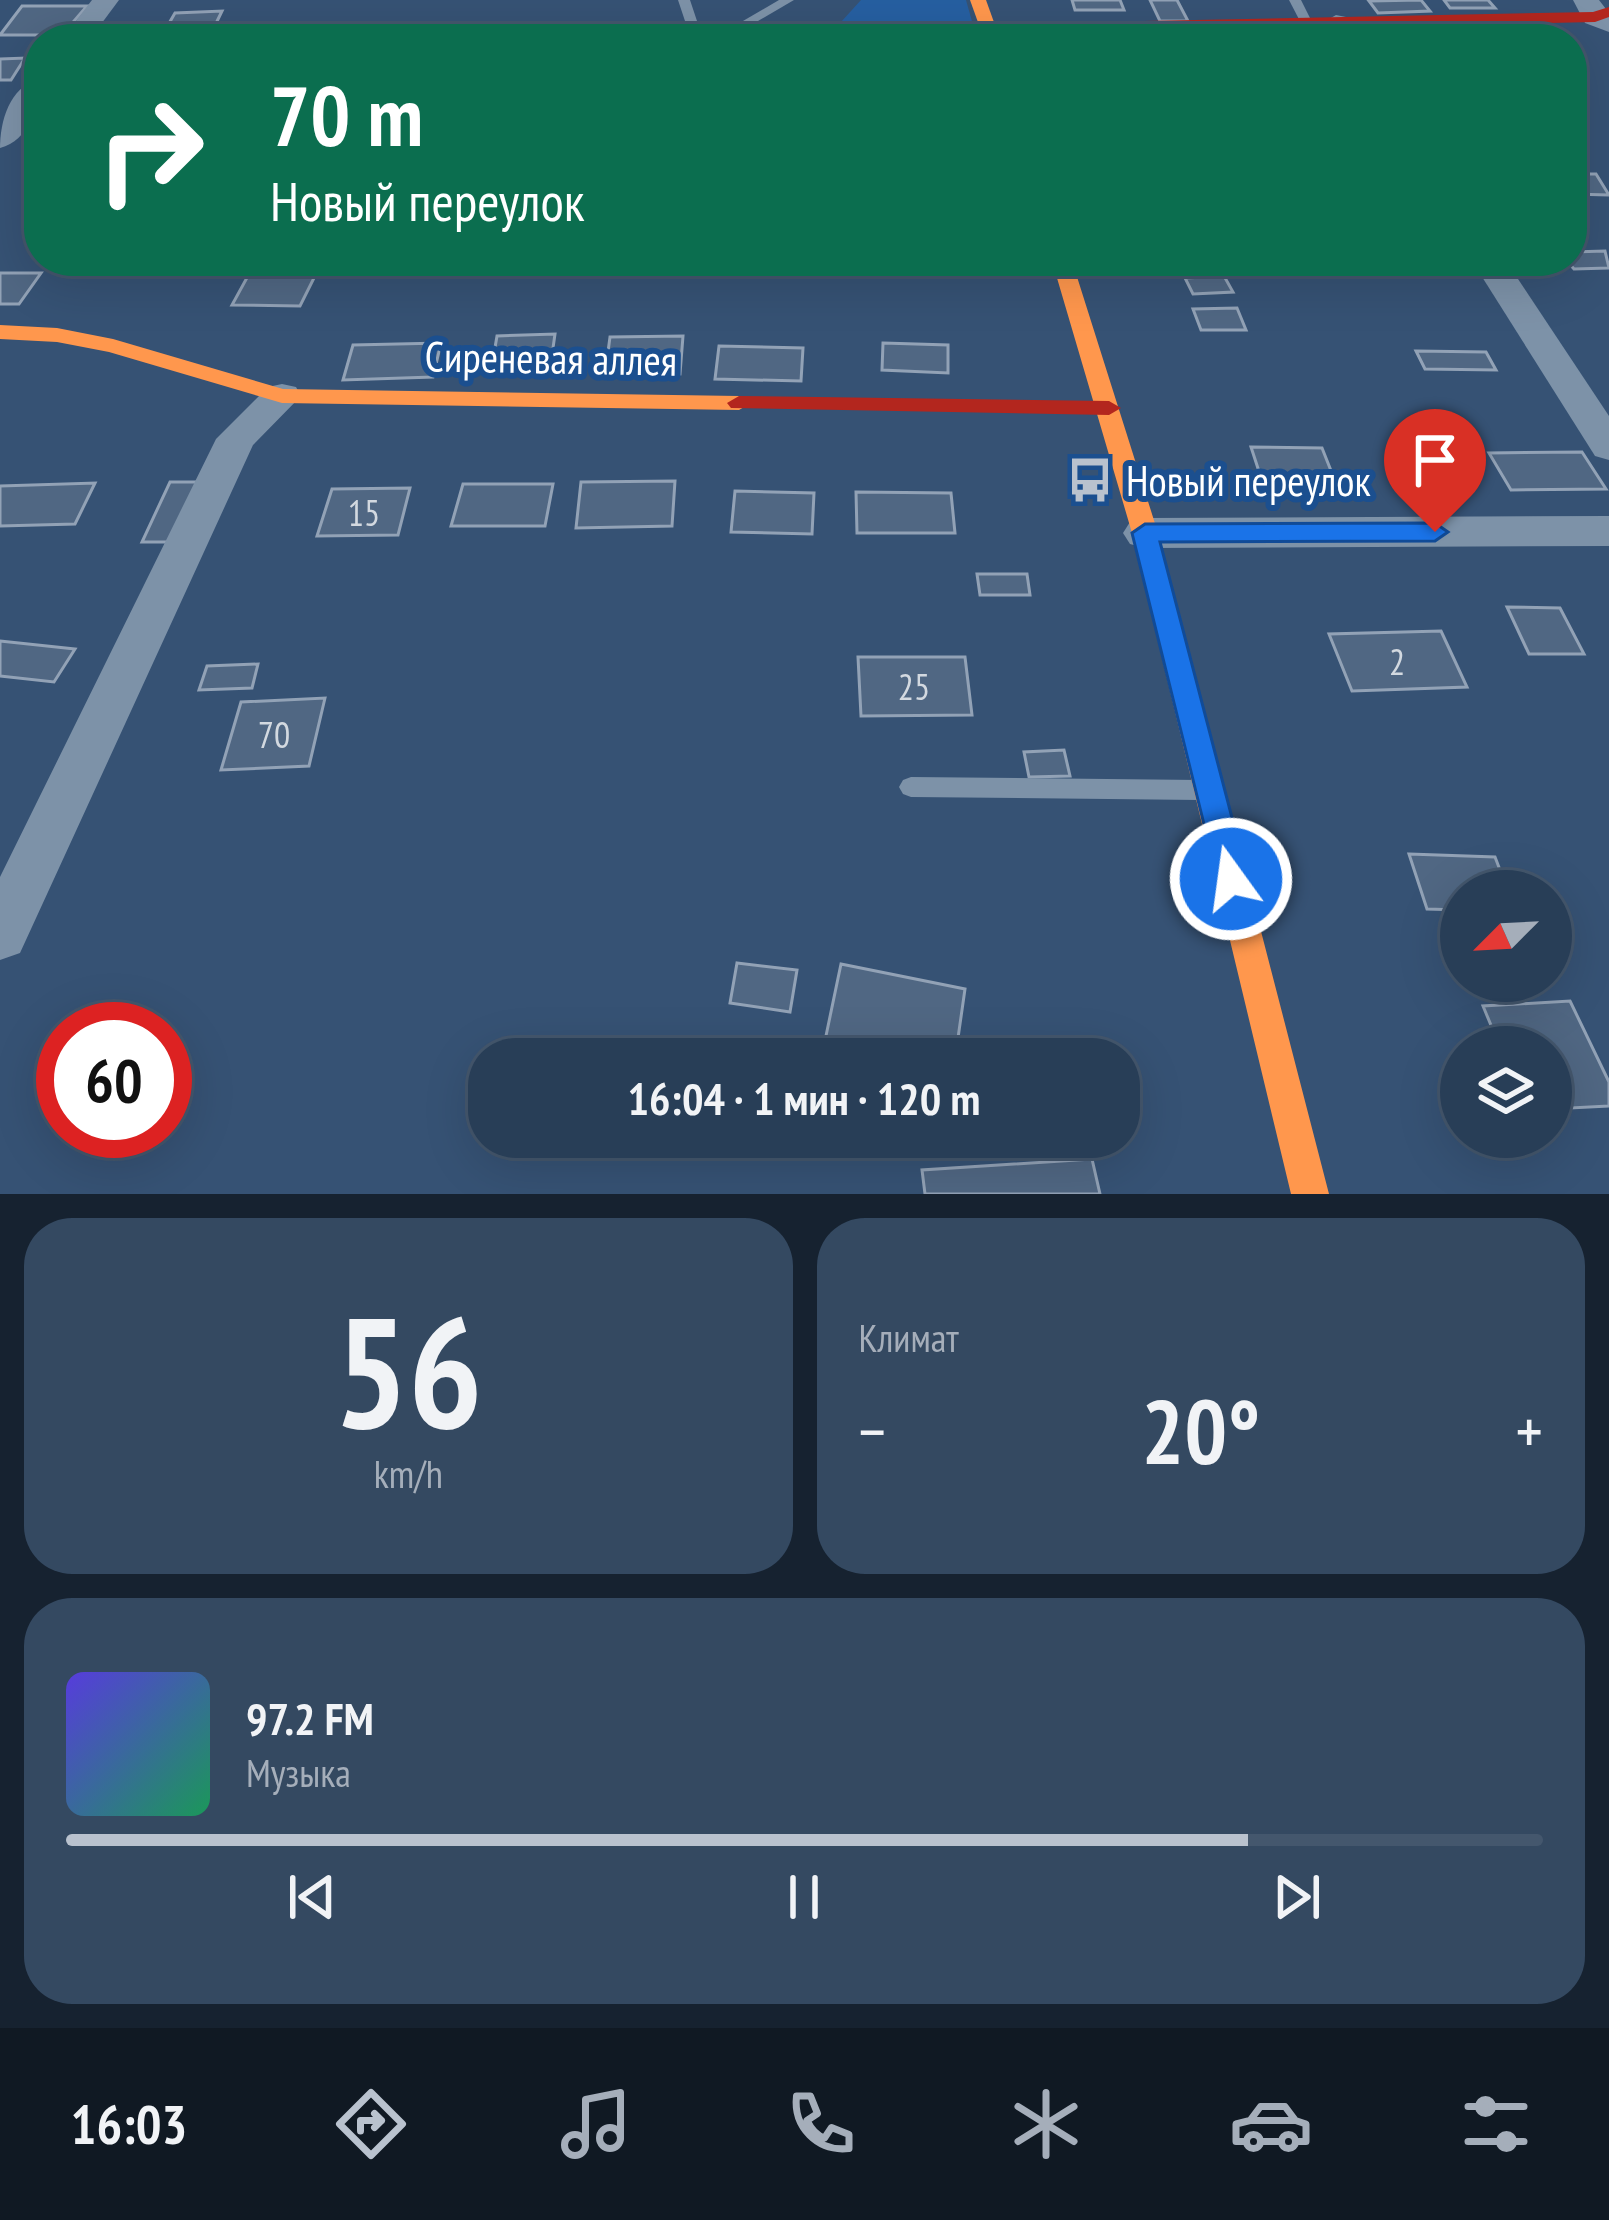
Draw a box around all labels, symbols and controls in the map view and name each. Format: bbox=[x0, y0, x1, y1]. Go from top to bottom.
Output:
text: 70 m bbox=[270, 60, 423, 169]
icon: right bbox=[72, 72, 228, 228]
text: Новый переулок bbox=[270, 166, 585, 236]
street label: Сиреневая аллея bbox=[424, 328, 678, 388]
pin bbox=[1384, 409, 1486, 532]
icon: arrive bbox=[1402, 427, 1468, 493]
place label: Новый переулок bbox=[1126, 453, 1371, 508]
bus stop icon: Новый переулок bbox=[1065, 455, 1115, 505]
house number: 15 bbox=[348, 489, 380, 536]
house number: 2 bbox=[1389, 638, 1405, 685]
house number: 25 bbox=[898, 663, 930, 710]
house number: 70 bbox=[258, 711, 290, 758]
position arrow bbox=[1168, 816, 1294, 942]
north arrow bbox=[1440, 870, 1572, 1002]
map controls bbox=[1440, 870, 1572, 1158]
speed limit sign: 60 bbox=[36, 1002, 192, 1158]
button: layers bbox=[1440, 1026, 1572, 1158]
text: 16:04 · 1 мин · 120 m bbox=[628, 1069, 980, 1127]
text: 56 bbox=[334, 1269, 483, 1471]
text: Климат bbox=[859, 1312, 959, 1363]
text: 20° bbox=[1141, 1372, 1260, 1489]
text: − bbox=[859, 1388, 886, 1473]
text: + bbox=[1516, 1388, 1543, 1473]
text: km/h bbox=[374, 1448, 443, 1499]
text: 97.2 FM bbox=[246, 1689, 374, 1747]
text: Музыка bbox=[246, 1747, 351, 1798]
icon: previous bbox=[279, 1864, 345, 1930]
icon: pause bbox=[771, 1864, 837, 1930]
icon: next bbox=[1264, 1864, 1330, 1930]
icon: directions bbox=[329, 2082, 413, 2166]
icon: music bbox=[554, 2082, 638, 2166]
icon: phone bbox=[779, 2082, 863, 2166]
icon: climate bbox=[1004, 2082, 1088, 2166]
icon: car bbox=[1229, 2082, 1313, 2166]
icon: filters bbox=[1454, 2082, 1538, 2166]
text: 16:03 bbox=[71, 2089, 187, 2159]

